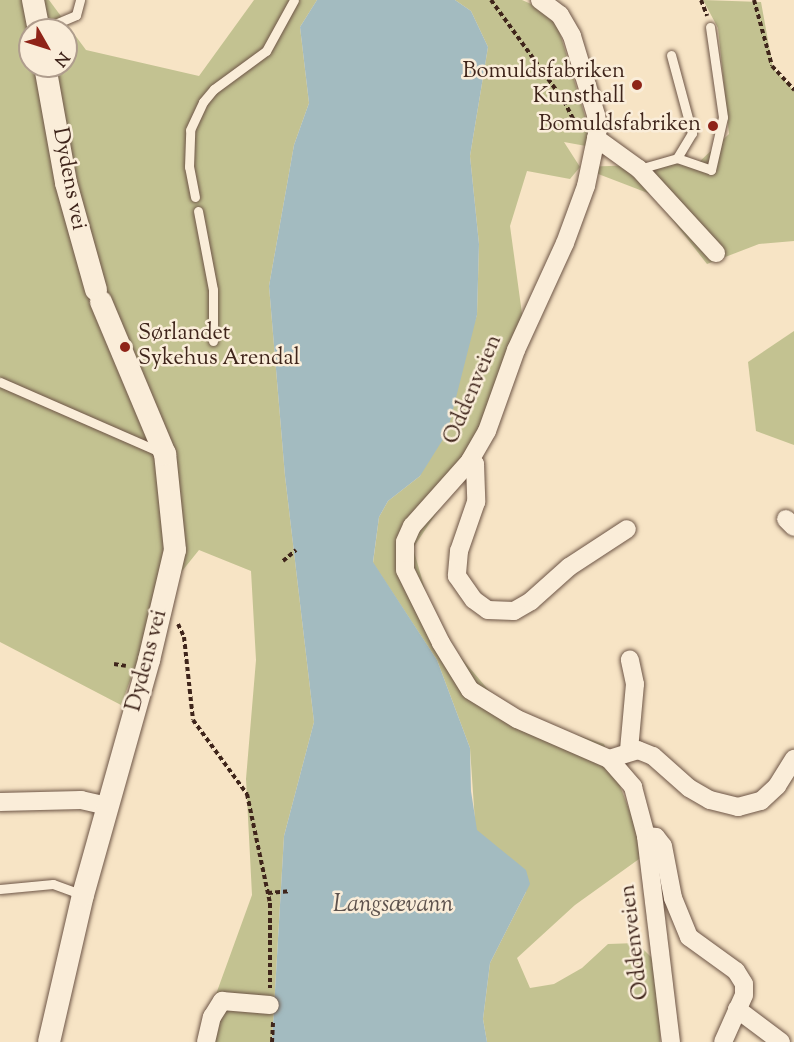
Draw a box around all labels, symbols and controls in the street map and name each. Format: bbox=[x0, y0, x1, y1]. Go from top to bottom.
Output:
north arrow bbox=[18, 18, 78, 78]
text: N bbox=[48, 46, 74, 71]
place label: Bomuldsfabriken Kunsthall bbox=[463, 59, 625, 110]
marker: Bomuldsfabriken Kunsthall bbox=[630, 78, 644, 92]
place label: Bomuldsfabriken bbox=[539, 113, 701, 139]
marker: Bomuldsfabriken bbox=[706, 119, 720, 133]
street label: Dydens vei bbox=[45, 125, 91, 233]
place label: Sørlandet Sykehus Arendal bbox=[138, 321, 300, 372]
street label: Oddenveien bbox=[439, 331, 509, 449]
marker: Sørlandet Sykehus Arendal bbox=[116, 338, 134, 356]
street label: Dydens vei bbox=[122, 607, 174, 715]
street label: Oddenveien bbox=[616, 883, 656, 1001]
water label: Langsævann bbox=[333, 892, 453, 920]

